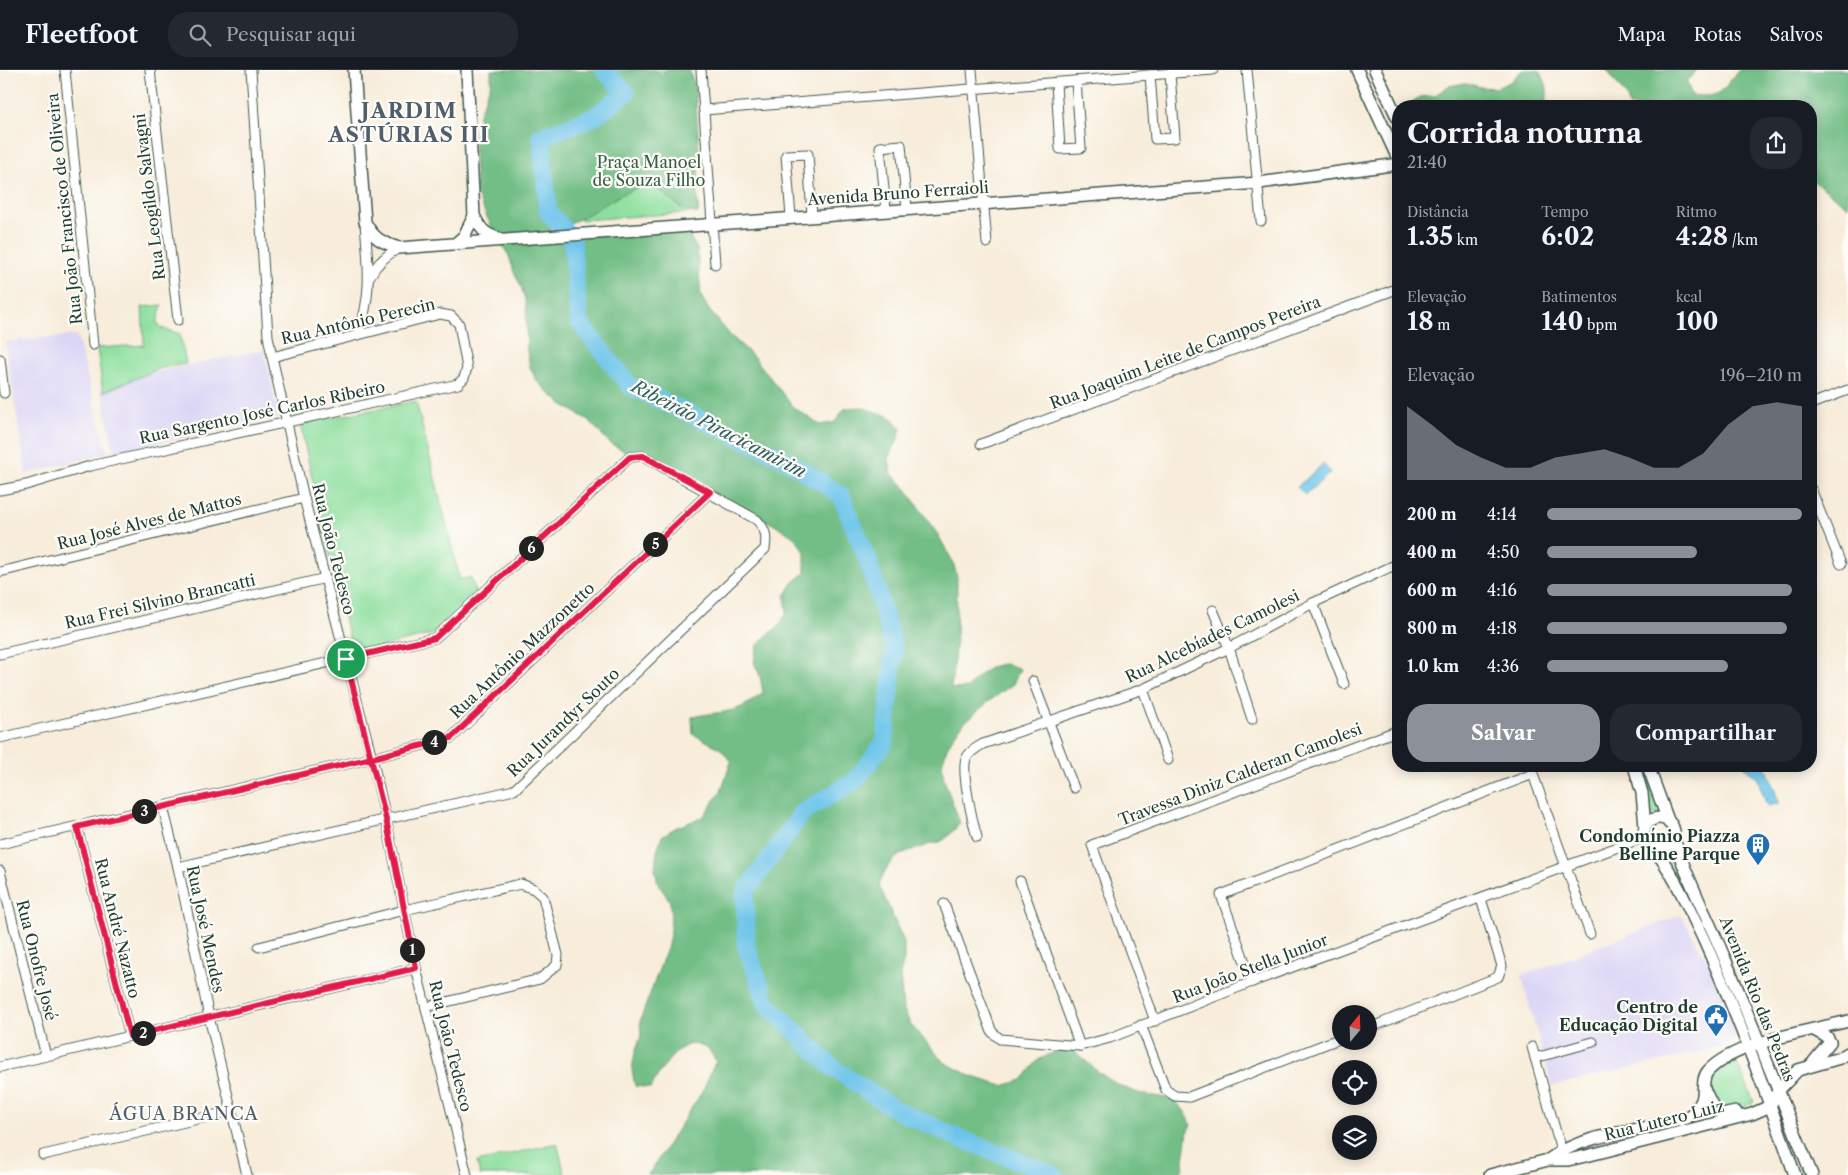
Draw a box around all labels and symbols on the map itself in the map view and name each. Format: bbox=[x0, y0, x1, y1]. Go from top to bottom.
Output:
street label: Rua João Francisco de Oliveira bbox=[42, 92, 86, 326]
district label: JARDIM ASTÚRIAS III bbox=[327, 98, 490, 147]
street label: Rua Leogildo Salvagni bbox=[129, 112, 169, 281]
park label: Praça Manoel de Souza Filho bbox=[593, 152, 706, 190]
street label: Avenida Bruno Ferraioli bbox=[806, 177, 990, 209]
street label: Rua Joaquim Leite de Campos Pereira bbox=[1047, 291, 1324, 413]
street label: Rua Antônio Perecin bbox=[279, 294, 437, 348]
water label: Ribeirão Piracicamirim bbox=[626, 374, 810, 483]
street label: Rua Sargento José Carlos Ribeiro bbox=[137, 376, 387, 448]
street label: Rua João Tedesco bbox=[308, 481, 360, 617]
street label: Rua José Alves de Mattos bbox=[55, 488, 243, 554]
pin: 5 bbox=[642, 532, 668, 556]
pin: 6 bbox=[518, 536, 544, 560]
street label: Rua Frei Silvino Brancatti bbox=[63, 569, 257, 633]
street label: Rua Antônio Mazzonetto bbox=[445, 578, 599, 722]
street label: Rua Alcebíades Camolesi bbox=[1122, 585, 1302, 687]
pin bbox=[325, 638, 367, 680]
street label: Rua Jurandyr Souto bbox=[503, 663, 623, 781]
street label: Travessa Diniz Calderan Camolesi bbox=[1115, 718, 1365, 830]
pin: 4 bbox=[422, 730, 446, 754]
pin: 3 bbox=[132, 798, 156, 824]
place label: Condomínio Piazza Belline Parque bbox=[1579, 826, 1741, 864]
building icon: Condomínio Piazza Belline Parque bbox=[1745, 832, 1771, 866]
street label: Rua André Nazatto bbox=[91, 856, 145, 1000]
street label: Rua José Mendes bbox=[183, 863, 229, 995]
street label: Rua Onofre José bbox=[12, 898, 62, 1023]
street label: Avenida Rio das Pedras bbox=[1715, 913, 1800, 1084]
street label: Rua João Stella Junior bbox=[1169, 929, 1331, 1007]
pin: 1 bbox=[400, 938, 424, 962]
street label: Rua João Tedesco bbox=[425, 978, 477, 1114]
place label: Centro de Educação Digital bbox=[1559, 997, 1698, 1035]
public building icon: Centro de Educação Digital bbox=[1703, 1003, 1729, 1037]
north arrow bbox=[1332, 1005, 1378, 1050]
pin: 2 bbox=[130, 1020, 156, 1046]
street label: Rua Lutero Luiz bbox=[1602, 1095, 1726, 1145]
district label: ÁGUA BRANCA bbox=[108, 1102, 259, 1125]

